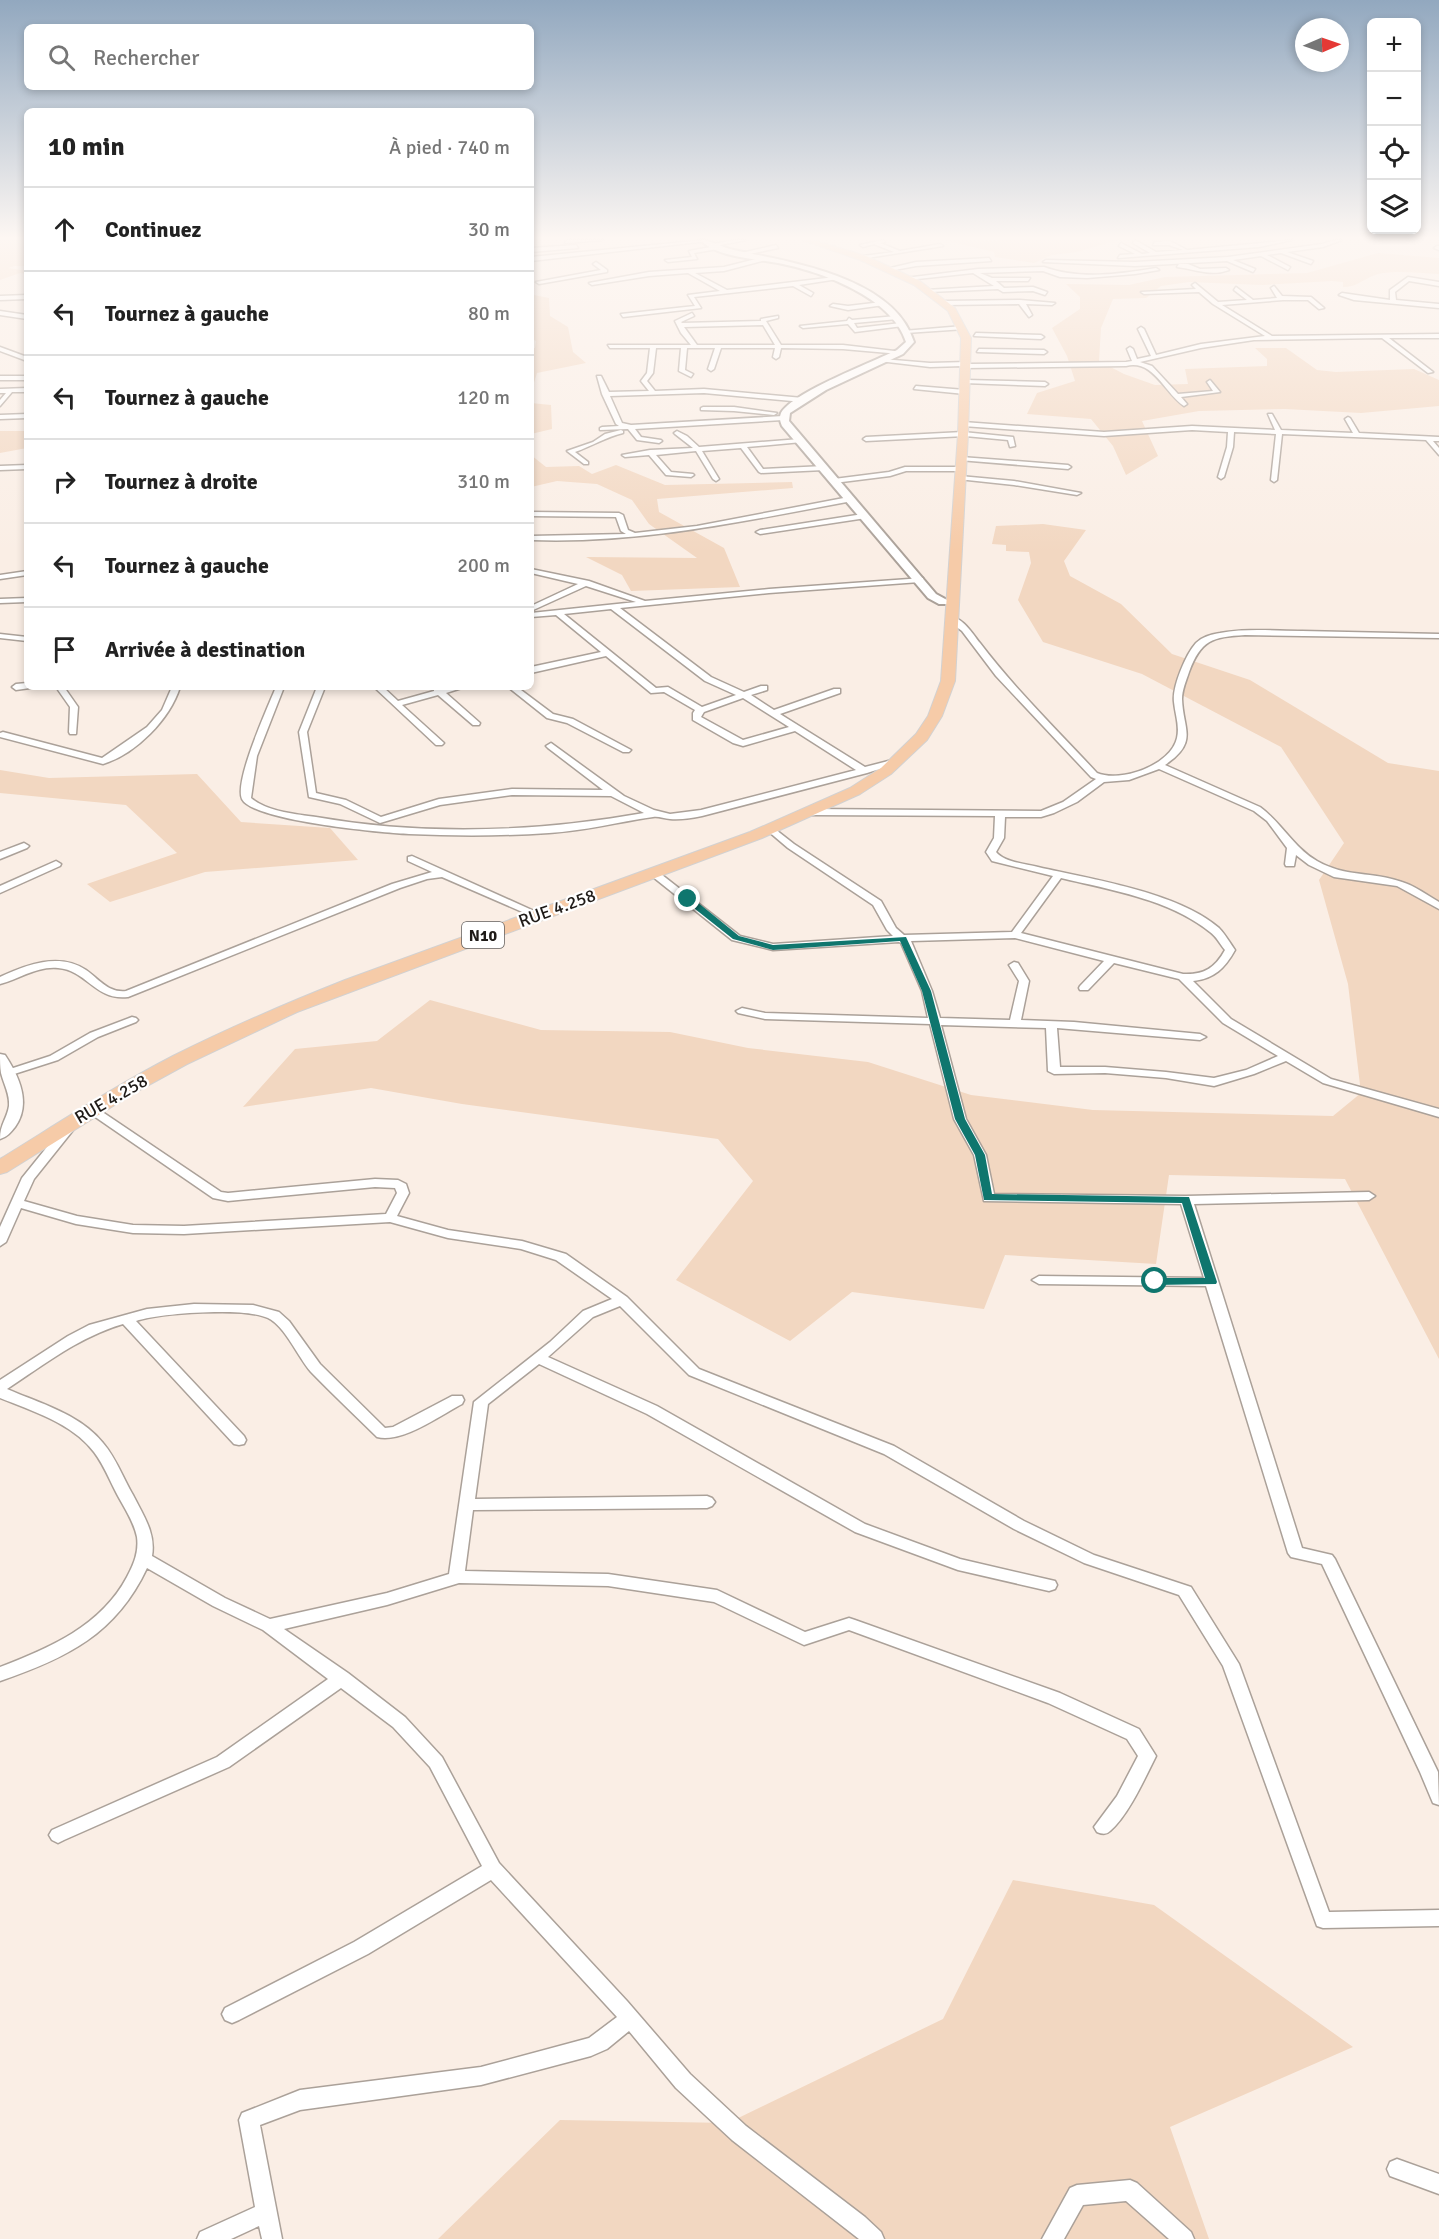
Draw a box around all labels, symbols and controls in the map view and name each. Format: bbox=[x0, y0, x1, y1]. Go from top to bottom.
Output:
north arrow bbox=[1295, 18, 1349, 72]
map controls bbox=[1367, 18, 1421, 234]
button: + bbox=[1367, 18, 1421, 72]
search box bbox=[24, 24, 534, 90]
icon: search bbox=[45, 41, 78, 74]
text: Rechercher bbox=[93, 44, 199, 71]
button: − bbox=[1367, 72, 1421, 126]
button: locate bbox=[1367, 126, 1421, 180]
text: 10 min bbox=[48, 131, 125, 163]
text: À pied · 740 m bbox=[389, 135, 510, 160]
button: layers bbox=[1367, 180, 1421, 234]
icon: ahead bbox=[48, 213, 81, 246]
text: Continuez bbox=[105, 216, 201, 243]
text: 30 m bbox=[468, 217, 510, 242]
icon: left bbox=[48, 297, 81, 330]
text: Tournez à gauche bbox=[105, 300, 269, 327]
text: 80 m bbox=[468, 301, 510, 326]
icon: left bbox=[48, 381, 81, 414]
text: Tournez à gauche bbox=[105, 384, 269, 411]
text: 120 m bbox=[457, 385, 510, 410]
icon: right bbox=[48, 465, 81, 498]
text: Tournez à droite bbox=[105, 468, 258, 495]
text: 310 m bbox=[457, 469, 510, 494]
icon: left bbox=[48, 549, 81, 582]
text: Tournez à gauche bbox=[105, 552, 269, 579]
text: 200 m bbox=[457, 553, 510, 578]
icon: arrive bbox=[48, 633, 81, 666]
text: Arrivée à destination bbox=[105, 636, 305, 663]
street label: RUE 4.258 bbox=[515, 884, 599, 932]
route end bbox=[674, 885, 700, 911]
road number: N10 bbox=[462, 922, 504, 948]
street label: RUE 4.258 bbox=[71, 1069, 151, 1129]
route start bbox=[1141, 1267, 1167, 1293]

